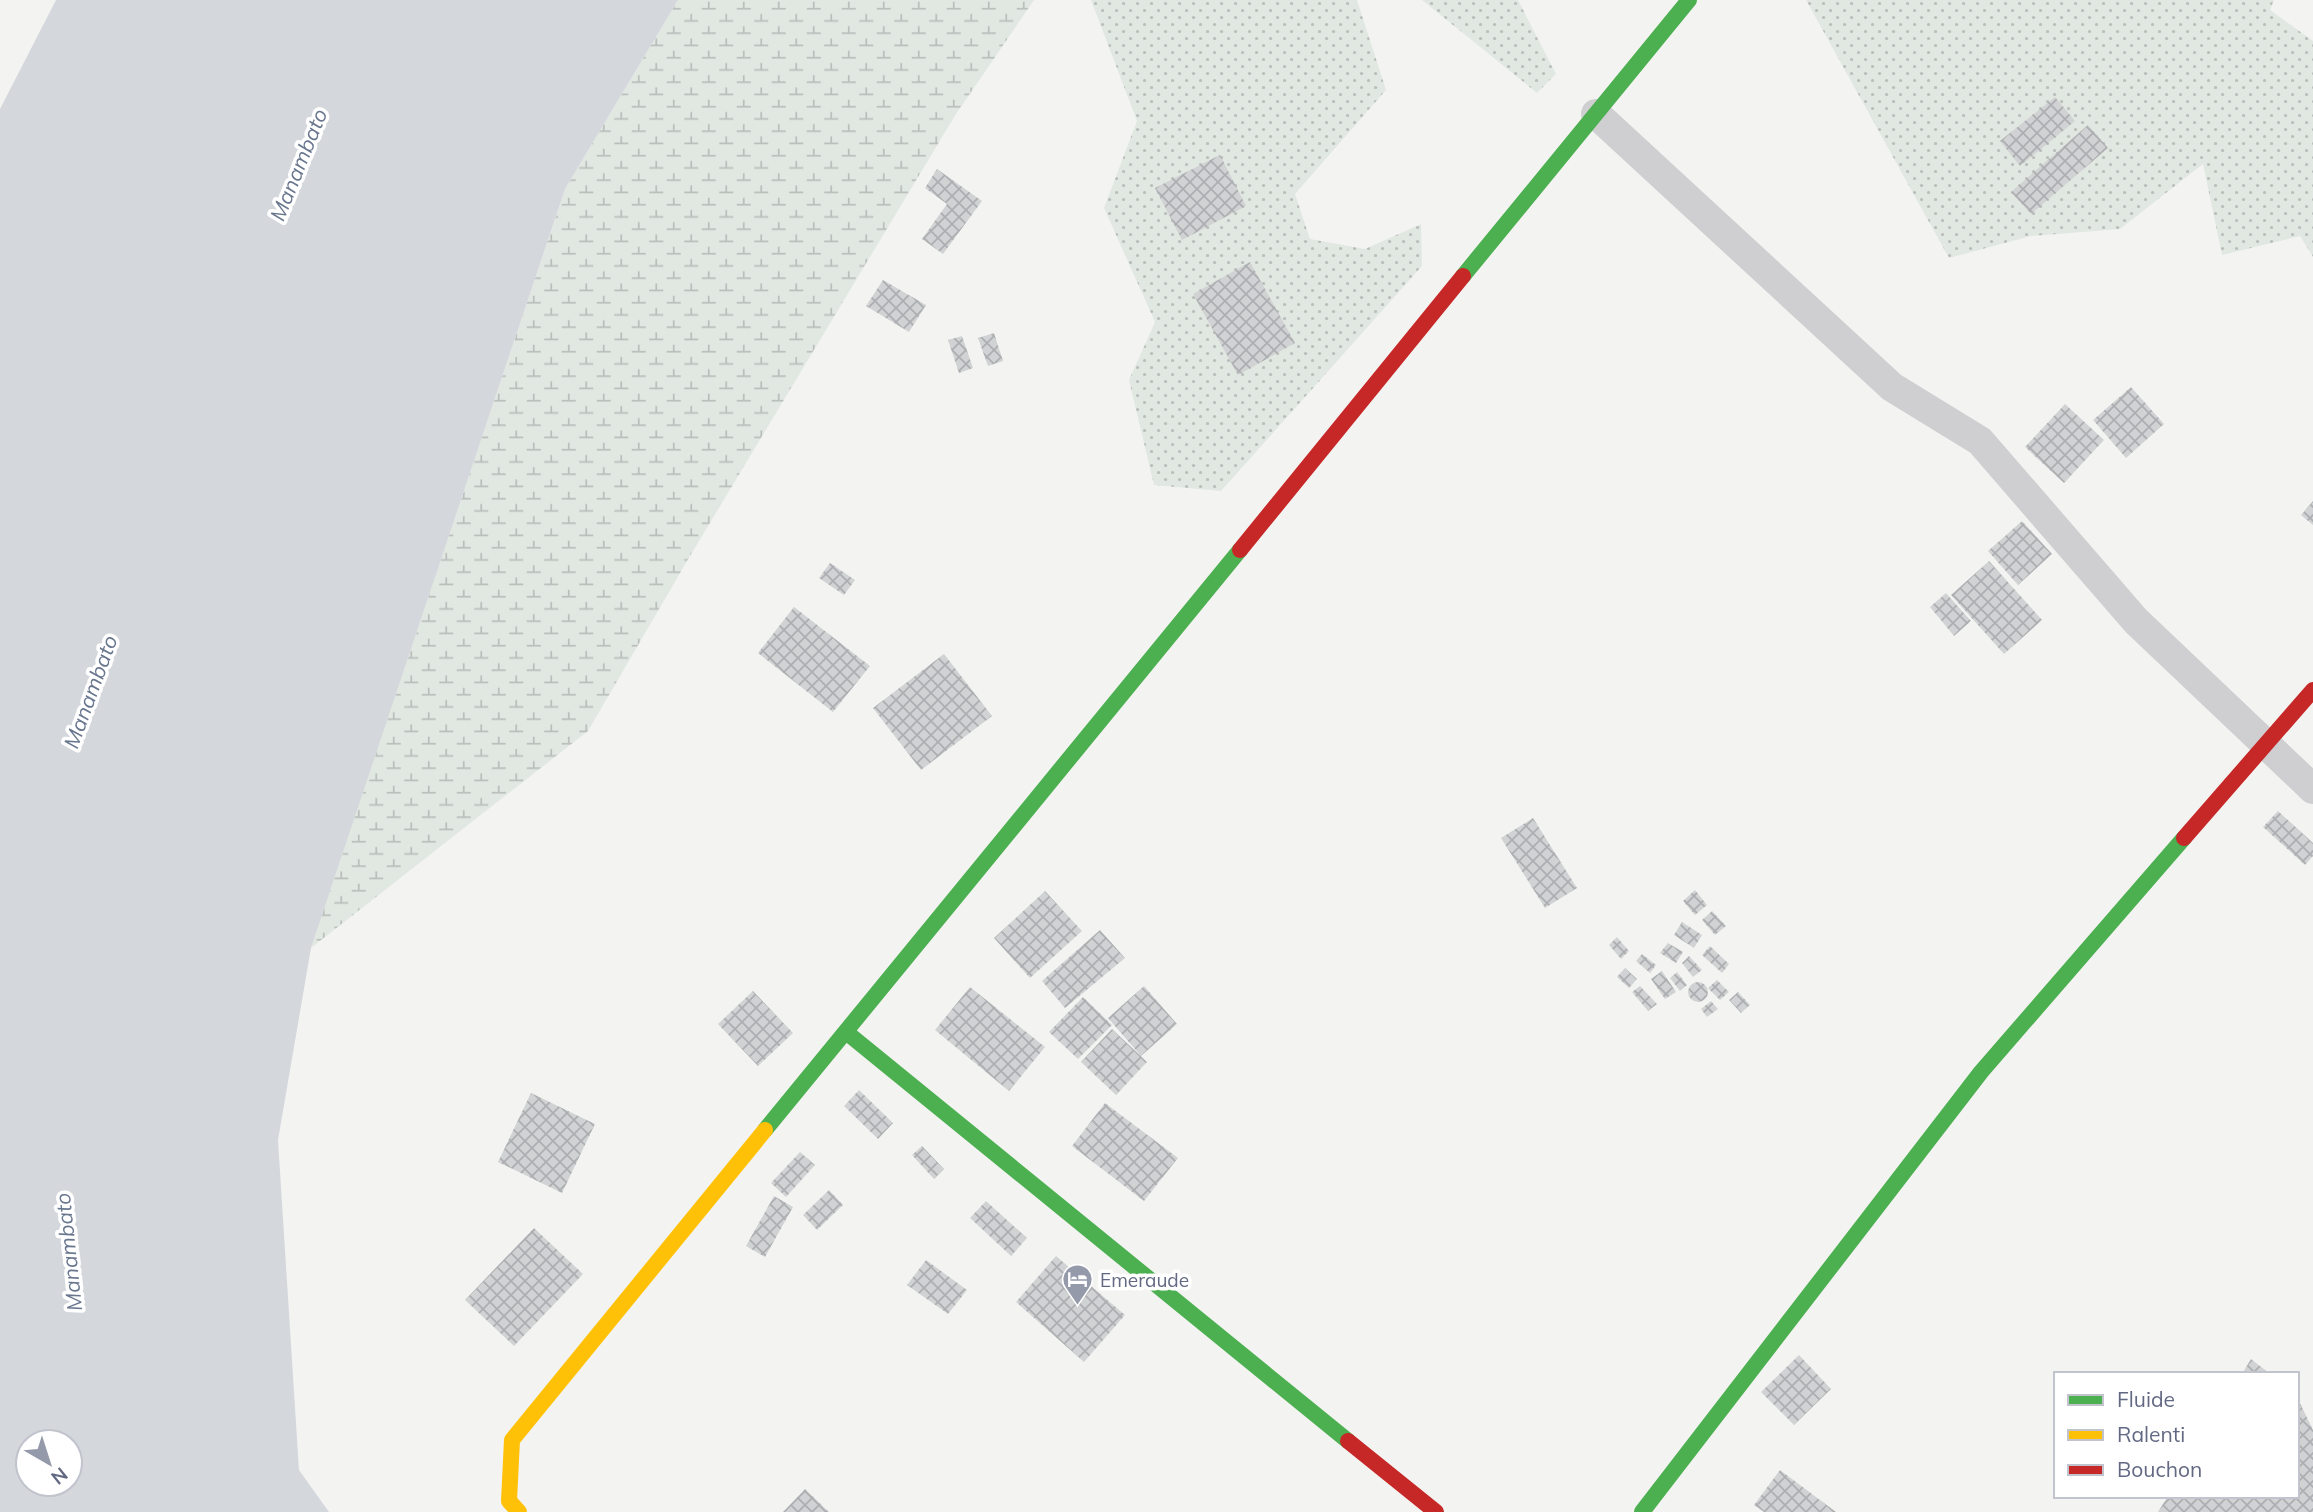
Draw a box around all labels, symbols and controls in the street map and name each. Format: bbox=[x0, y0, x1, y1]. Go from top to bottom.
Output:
water label: Manambato bbox=[264, 105, 332, 224]
water label: Manambato bbox=[58, 632, 123, 752]
water label: Manambato bbox=[49, 1192, 87, 1312]
hotel icon: Emeraude bbox=[1060, 1263, 1094, 1307]
place label: Emeraude bbox=[1100, 1268, 1189, 1292]
legend bbox=[2054, 1372, 2299, 1498]
text: Fluide bbox=[2117, 1386, 2175, 1412]
text: Ralenti bbox=[2117, 1421, 2185, 1447]
north arrow bbox=[14, 1428, 84, 1498]
text: Bouchon bbox=[2117, 1456, 2202, 1482]
text: N bbox=[47, 1462, 73, 1490]

